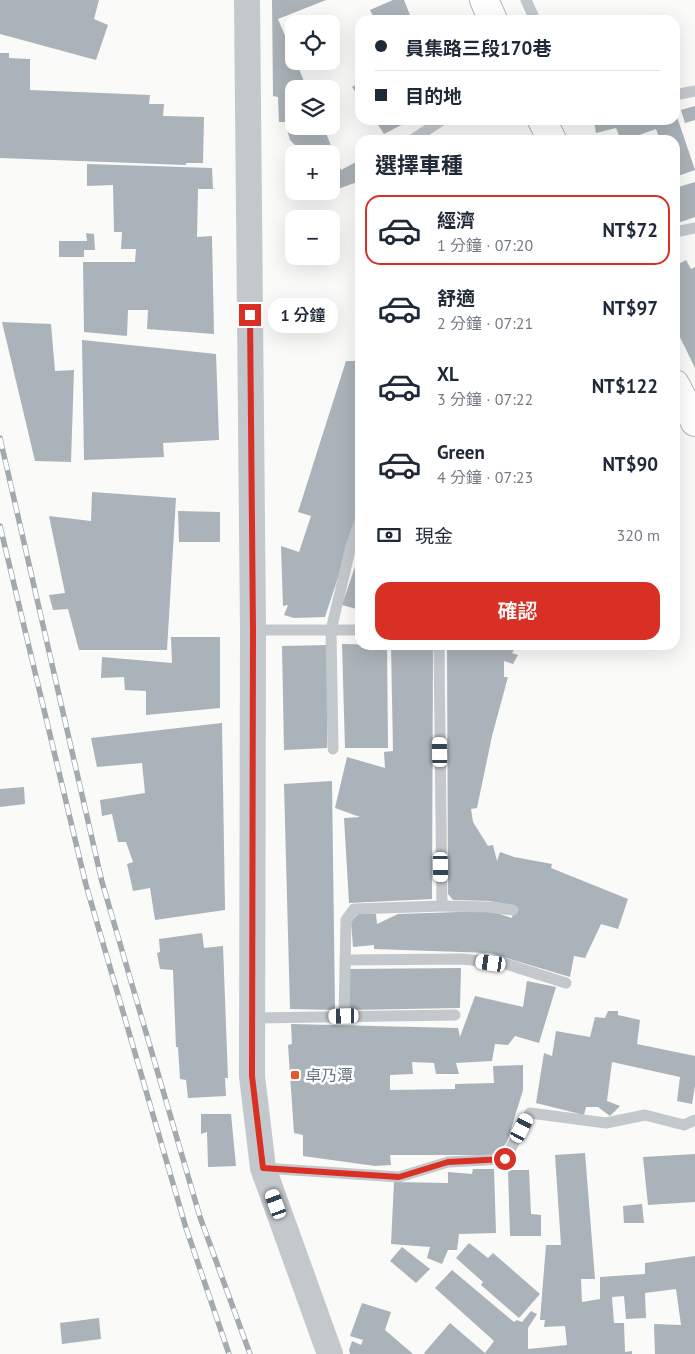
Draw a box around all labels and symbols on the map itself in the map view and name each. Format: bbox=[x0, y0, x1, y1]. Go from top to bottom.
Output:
callout: 1 分鐘 bbox=[268, 298, 338, 332]
route end bbox=[239, 304, 261, 326]
car bbox=[432, 737, 447, 767]
car bbox=[433, 852, 448, 882]
car bbox=[475, 953, 506, 973]
car bbox=[328, 1008, 359, 1024]
place label: 卓乃潭 bbox=[305, 1065, 353, 1085]
marker: 卓乃潭 bbox=[289, 1069, 301, 1081]
car bbox=[508, 1111, 535, 1145]
route start bbox=[494, 1148, 516, 1170]
car bbox=[263, 1187, 288, 1221]

